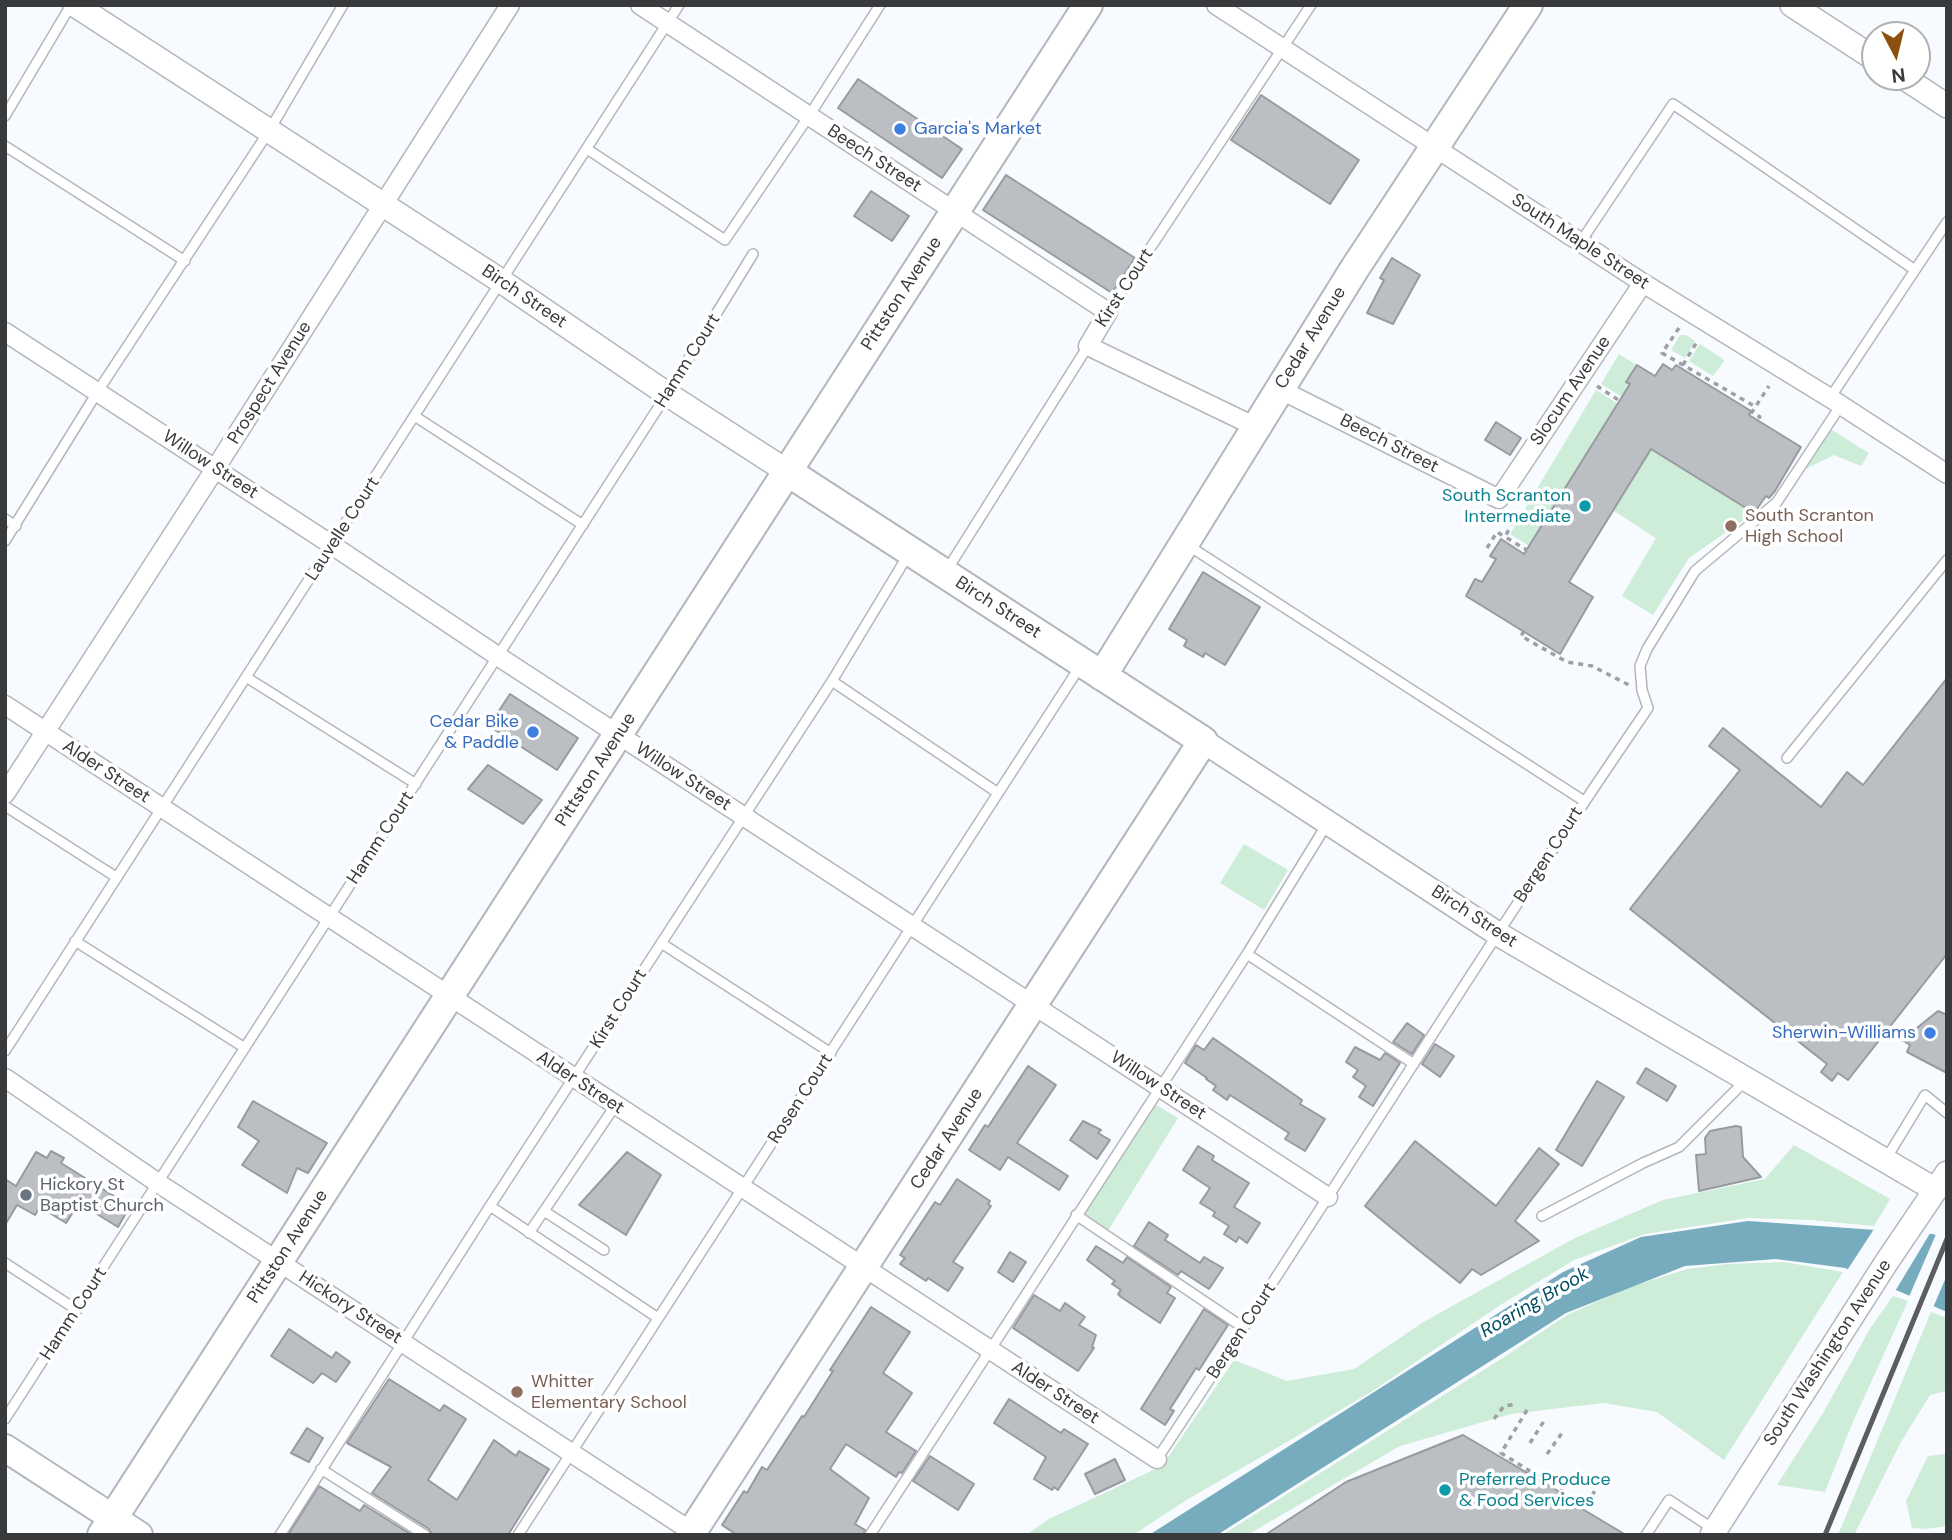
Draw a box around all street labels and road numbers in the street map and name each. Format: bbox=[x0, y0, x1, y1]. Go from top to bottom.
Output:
street label: Beech Street bbox=[823, 121, 925, 197]
street label: South Maple Street bbox=[1507, 189, 1653, 295]
street label: Pittston Avenue bbox=[857, 233, 947, 355]
street label: Kirst Court bbox=[1092, 245, 1158, 331]
street label: Birch Street bbox=[477, 261, 571, 333]
street label: Cedar Avenue bbox=[1271, 283, 1351, 393]
street label: Hamm Court bbox=[651, 310, 725, 412]
street label: Prospect Avenue bbox=[223, 317, 317, 449]
street label: Slocum Avenue bbox=[1526, 332, 1616, 450]
street label: Beech Street bbox=[1336, 410, 1442, 478]
street label: Willow Street bbox=[158, 426, 262, 504]
street label: Lauvelle Court bbox=[301, 473, 385, 585]
street label: Birch Street bbox=[951, 572, 1045, 644]
street label: Pittston Avenue bbox=[551, 709, 641, 831]
street label: Alder Street bbox=[58, 736, 154, 808]
street label: Willow Street bbox=[631, 738, 735, 816]
street label: Hamm Court bbox=[343, 787, 419, 889]
street label: Bergen Court bbox=[1510, 803, 1588, 907]
street label: Birch Street bbox=[1427, 881, 1521, 953]
street label: Kirst Court bbox=[586, 965, 652, 1053]
street label: Alder Street bbox=[532, 1047, 628, 1119]
street label: Willow Street bbox=[1106, 1047, 1210, 1125]
street label: Rosen Court bbox=[764, 1050, 838, 1148]
street label: Cedar Avenue bbox=[906, 1084, 988, 1194]
street label: Pittston Avenue bbox=[243, 1186, 333, 1308]
street label: South Washington Avenue bbox=[1760, 1256, 1896, 1450]
street label: Hamm Court bbox=[36, 1263, 112, 1365]
street label: Hickory Street bbox=[294, 1267, 406, 1349]
street label: Bergen Court bbox=[1203, 1279, 1281, 1383]
street label: Alder Street bbox=[1007, 1357, 1103, 1429]

